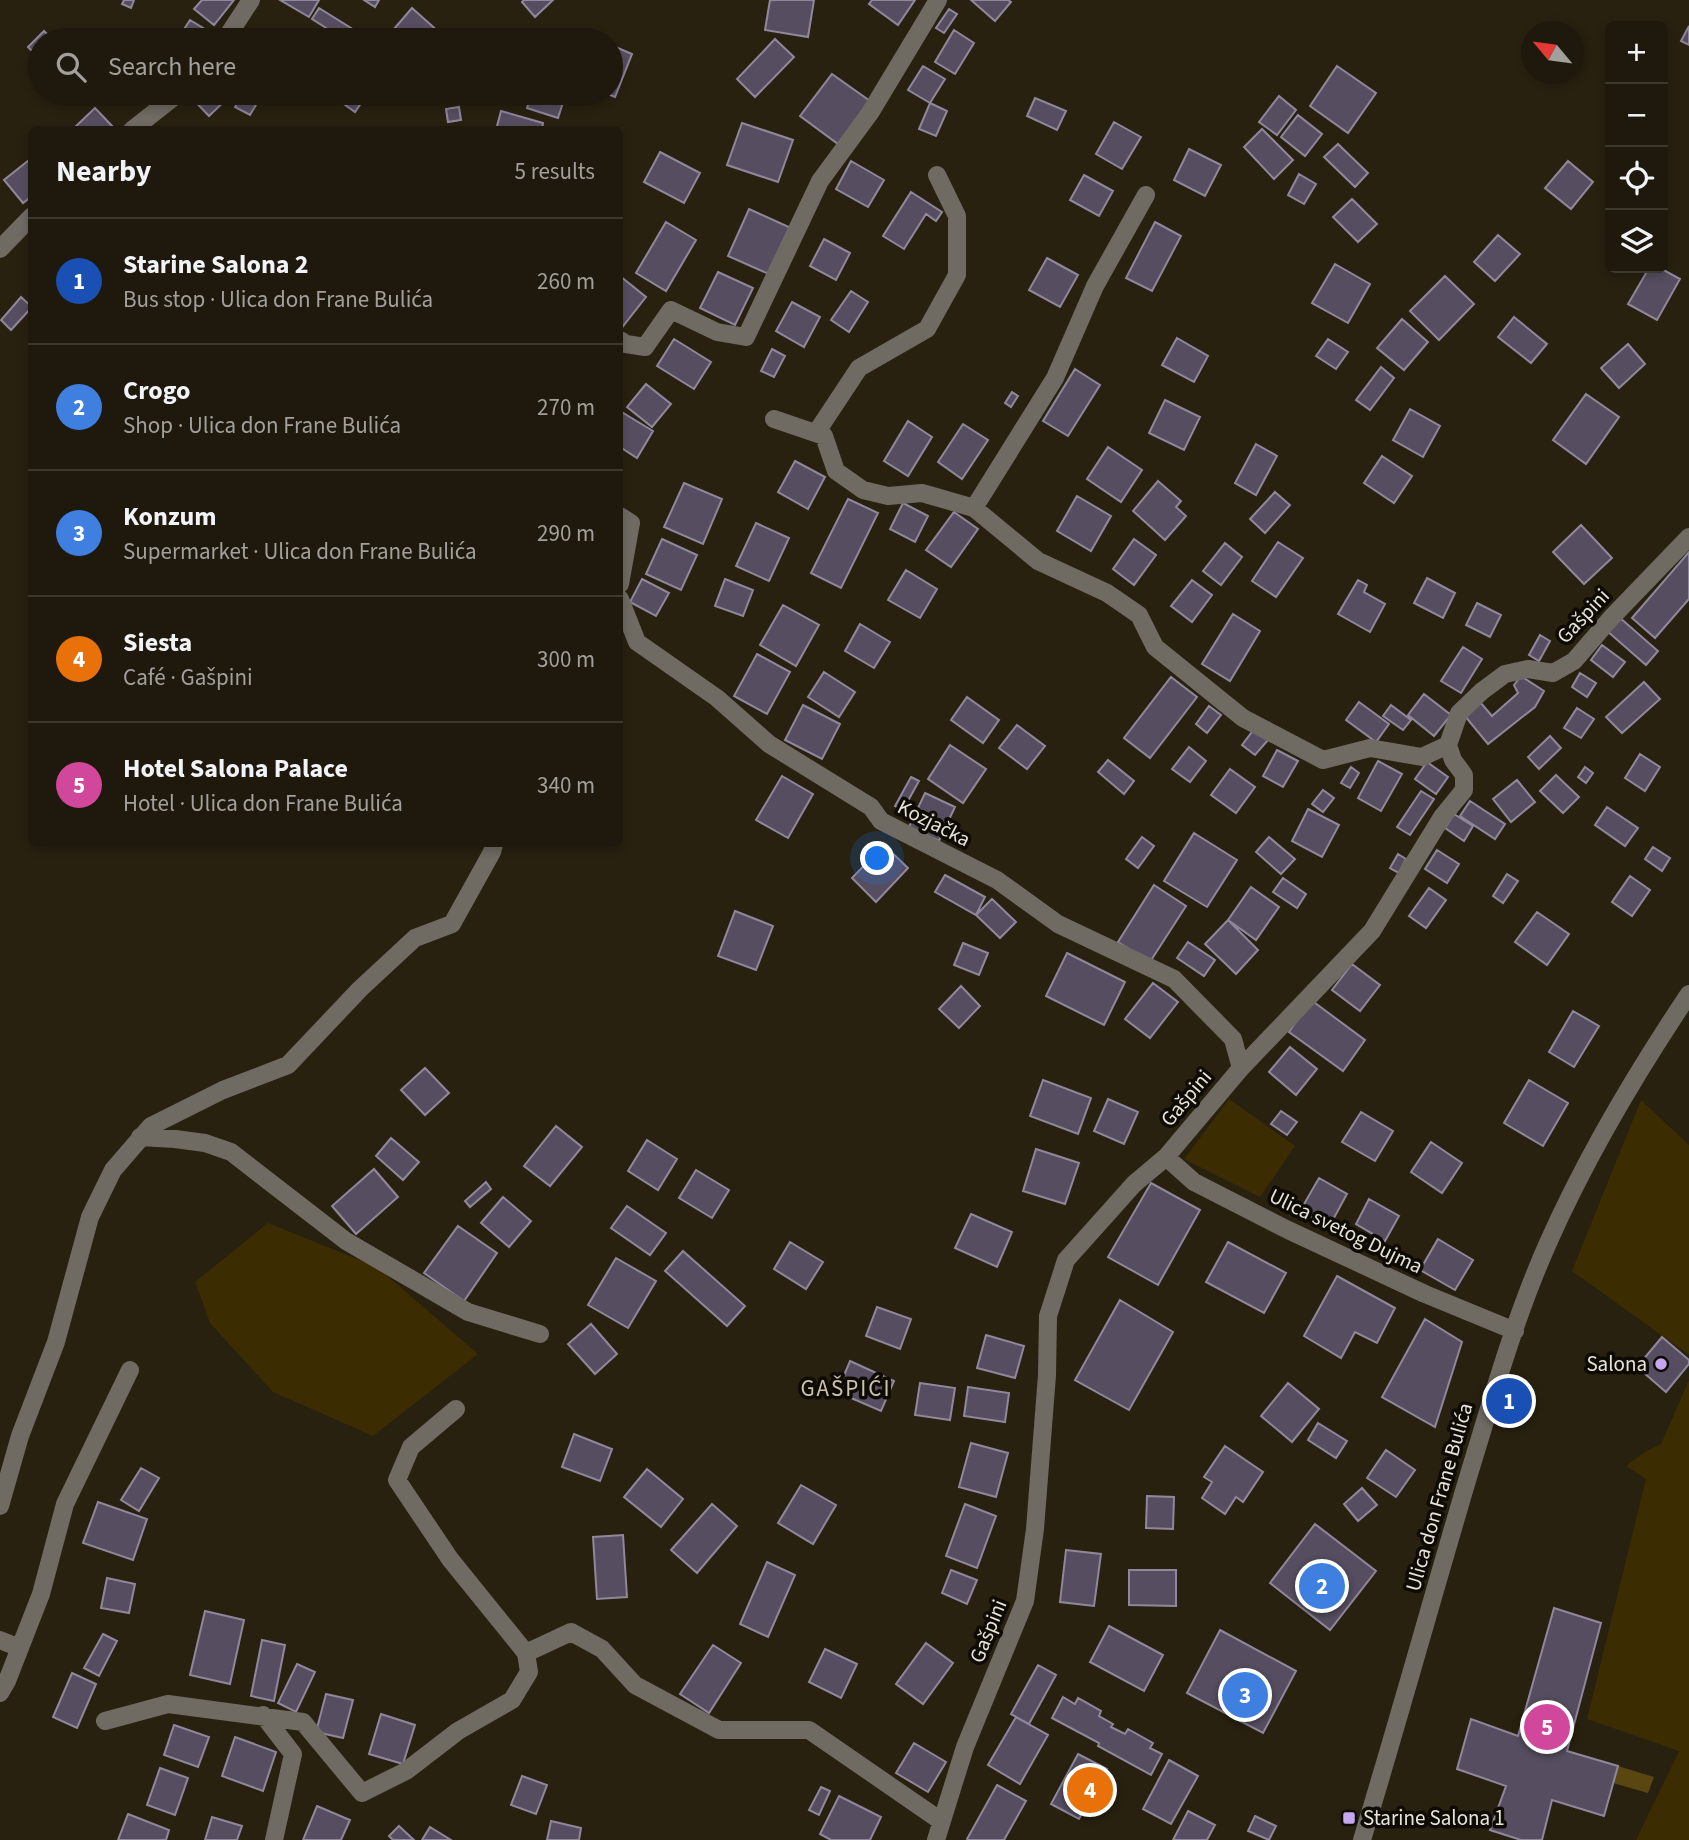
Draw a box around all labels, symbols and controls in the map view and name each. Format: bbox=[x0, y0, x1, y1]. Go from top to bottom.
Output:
north arrow bbox=[1521, 21, 1584, 84]
map controls bbox=[1605, 21, 1668, 273]
button: + bbox=[1605, 21, 1668, 84]
search box bbox=[28, 28, 623, 105]
icon: search bbox=[52, 48, 90, 86]
text: Search here bbox=[108, 48, 236, 85]
button: − bbox=[1605, 84, 1668, 147]
button: locate bbox=[1605, 147, 1668, 210]
text: Nearby bbox=[56, 150, 151, 193]
text: 5 results bbox=[515, 155, 595, 188]
button: layers bbox=[1605, 210, 1668, 273]
text: Starine Salona 2 bbox=[123, 246, 308, 283]
text: 1 bbox=[73, 265, 85, 298]
text: 260 m bbox=[537, 265, 595, 298]
text: Bus stop · Ulica don Frane Bulića bbox=[123, 283, 433, 316]
text: Crogo bbox=[123, 372, 191, 409]
text: 2 bbox=[73, 391, 85, 424]
text: 270 m bbox=[537, 391, 595, 424]
text: Shop · Ulica don Frane Bulića bbox=[123, 409, 401, 442]
text: Konzum bbox=[123, 498, 217, 535]
text: 3 bbox=[73, 517, 85, 550]
text: 290 m bbox=[537, 517, 595, 550]
text: Supermarket · Ulica don Frane Bulića bbox=[123, 535, 477, 568]
street label: Gašpini bbox=[1550, 582, 1616, 650]
text: Siesta bbox=[123, 624, 192, 661]
text: 4 bbox=[73, 643, 85, 676]
text: 300 m bbox=[537, 643, 595, 676]
text: Café · Gašpini bbox=[123, 661, 253, 694]
text: Hotel Salona Palace bbox=[123, 750, 348, 787]
text: 5 bbox=[73, 769, 85, 802]
text: 340 m bbox=[537, 769, 595, 802]
text: Hotel · Ulica don Frane Bulića bbox=[123, 787, 403, 820]
street label: Kozjačka bbox=[892, 792, 976, 854]
your location bbox=[860, 841, 894, 875]
street label: Gašpini bbox=[1153, 1063, 1219, 1133]
street label: Ulica svetog Dujma bbox=[1264, 1181, 1428, 1281]
place label: Salona bbox=[1586, 1349, 1647, 1379]
marker: Salona bbox=[1653, 1356, 1669, 1372]
district label: GAŠPIĆI bbox=[800, 1372, 892, 1405]
pin: 1 bbox=[1486, 1375, 1532, 1427]
street label: Ulica don Frane Bulića bbox=[1398, 1399, 1480, 1595]
pin: 2 bbox=[1299, 1560, 1345, 1612]
street label: Gašpini bbox=[962, 1595, 1014, 1667]
pin: 3 bbox=[1222, 1669, 1268, 1721]
pin: 5 bbox=[1524, 1701, 1570, 1753]
pin: 4 bbox=[1067, 1764, 1113, 1816]
place label: Starine Salona 1 bbox=[1363, 1803, 1505, 1833]
marker: Starine Salona 1 bbox=[1341, 1810, 1357, 1826]

